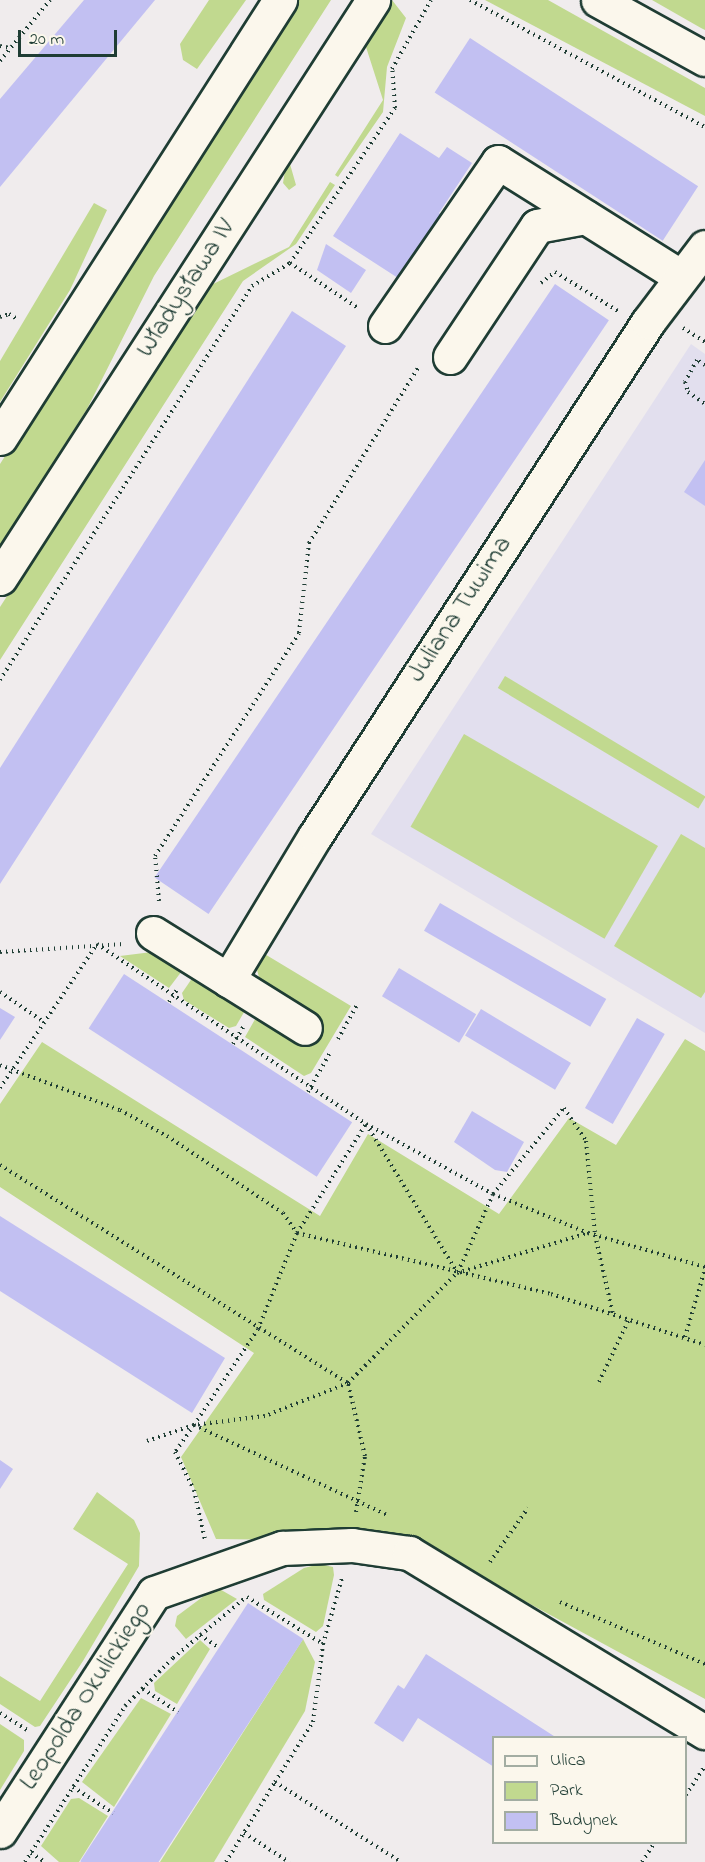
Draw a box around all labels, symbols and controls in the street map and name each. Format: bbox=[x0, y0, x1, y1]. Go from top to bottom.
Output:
scale bar bbox=[21, 18, 120, 56]
text: 20 m bbox=[29, 27, 64, 53]
street label: Władysława IV bbox=[131, 214, 243, 364]
street label: Juliana Tuwima bbox=[402, 531, 520, 689]
street label: Leopolda Okulickiego bbox=[15, 1597, 159, 1797]
legend bbox=[492, 1736, 687, 1844]
text: Ulica bbox=[550, 1748, 585, 1774]
text: Park bbox=[550, 1778, 583, 1804]
text: Budynek bbox=[550, 1808, 617, 1834]

